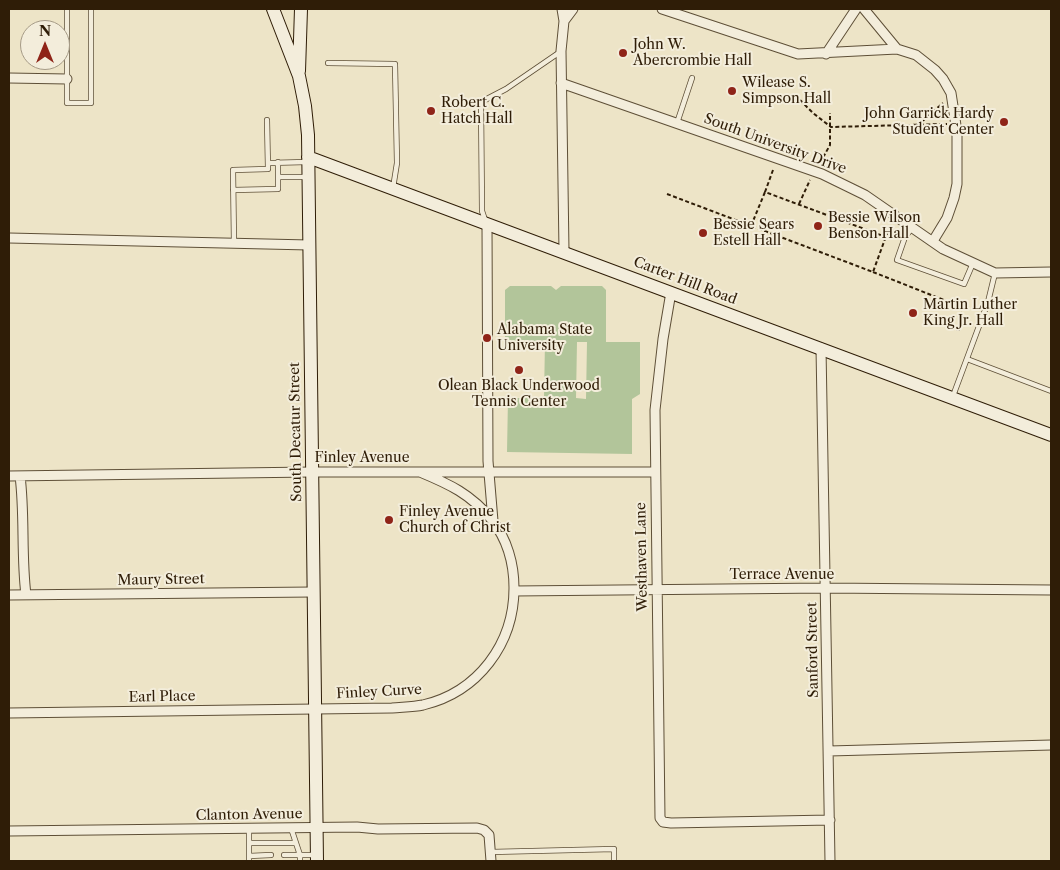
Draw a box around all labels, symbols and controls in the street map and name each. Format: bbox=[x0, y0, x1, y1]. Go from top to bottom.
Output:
north arrow bbox=[20, 20, 70, 70]
text: N bbox=[39, 22, 51, 40]
place label: John W. Abercrombie Hall bbox=[633, 37, 752, 70]
marker: John W. Abercrombie Hall bbox=[617, 47, 629, 59]
place label: Wilease S. Simpson Hall bbox=[742, 75, 831, 108]
marker: Wilease S. Simpson Hall bbox=[726, 85, 738, 97]
place label: Robert C. Hatch Hall bbox=[441, 95, 513, 128]
marker: Robert C. Hatch Hall bbox=[425, 105, 437, 117]
place label: John Garrick Hardy Student Center bbox=[864, 106, 994, 138]
street label: South University Drive bbox=[701, 110, 849, 178]
marker: John Garrick Hardy Student Center bbox=[998, 116, 1010, 128]
place label: Bessie Wilson Benson Hall bbox=[828, 210, 921, 242]
place label: Bessie Sears Estell Hall bbox=[713, 217, 794, 250]
marker: Bessie Wilson Benson Hall bbox=[812, 220, 824, 232]
marker: Bessie Sears Estell Hall bbox=[697, 227, 709, 239]
street label: Carter Hill Road bbox=[631, 254, 739, 308]
place label: Martin Luther King Jr. Hall bbox=[923, 297, 1017, 330]
marker: Martin Luther King Jr. Hall bbox=[907, 307, 919, 319]
place label: Alabama State University bbox=[497, 322, 592, 354]
marker: Alabama State University bbox=[481, 332, 493, 344]
street label: South Decatur Street bbox=[286, 362, 306, 502]
marker: Olean Black Underwood Tennis Center bbox=[513, 364, 525, 376]
place label: Olean Black Underwood Tennis Center bbox=[438, 378, 600, 411]
street label: Finley Avenue bbox=[314, 450, 410, 466]
street label: Westhaven Lane bbox=[633, 502, 651, 612]
place label: Finley Avenue Church of Christ bbox=[399, 504, 511, 536]
marker: Finley Avenue Church of Christ bbox=[383, 514, 395, 526]
street label: Terrace Avenue bbox=[730, 567, 834, 583]
street label: Maury Street bbox=[117, 571, 205, 589]
street label: Sanford Street bbox=[804, 602, 822, 698]
street label: Finley Curve bbox=[336, 681, 422, 703]
street label: Earl Place bbox=[128, 688, 196, 706]
street label: Clanton Avenue bbox=[195, 806, 303, 824]

